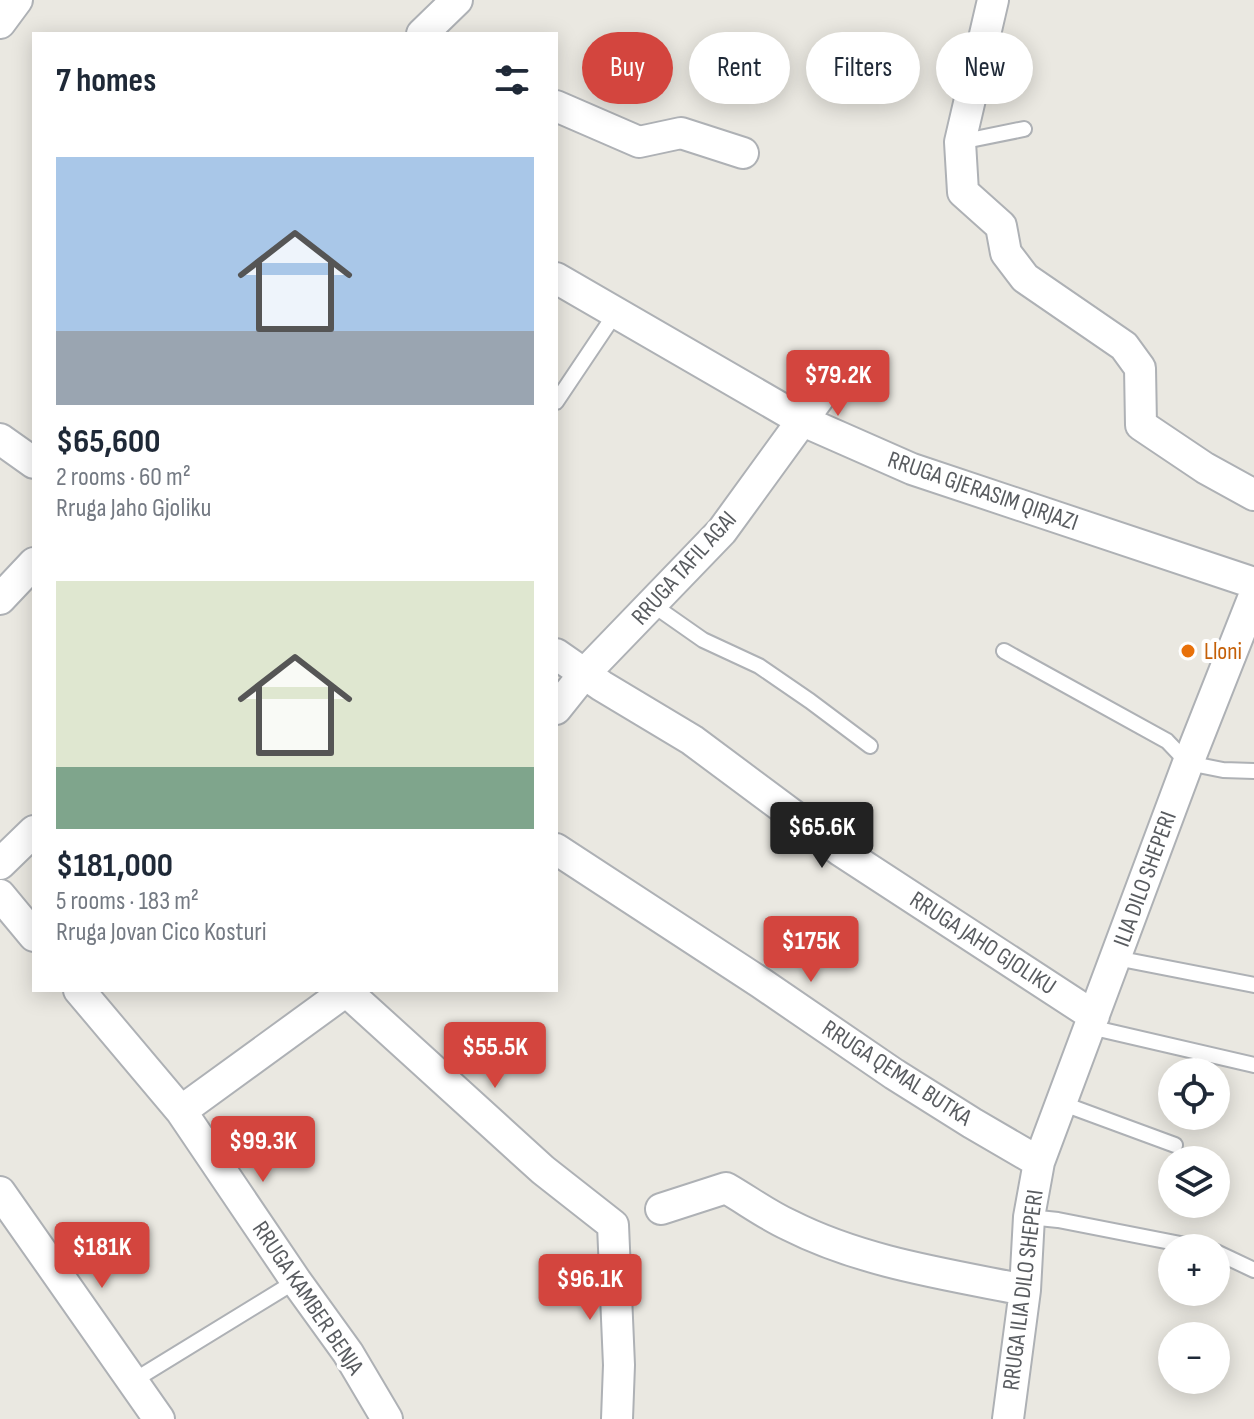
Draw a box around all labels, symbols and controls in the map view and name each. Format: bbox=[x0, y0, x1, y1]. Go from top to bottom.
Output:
chip: Buy bbox=[582, 32, 673, 104]
chip: Rent bbox=[689, 32, 790, 104]
chip: Filters bbox=[806, 32, 920, 104]
chip: New bbox=[936, 32, 1033, 104]
icon: filters bbox=[490, 58, 534, 102]
text: 7 homes bbox=[56, 60, 156, 101]
icon: home bbox=[223, 209, 367, 353]
pin: $79.2K bbox=[773, 350, 903, 418]
text: $79.2K bbox=[804, 360, 872, 391]
text: $65,600 bbox=[56, 421, 160, 462]
street label: RRUGA GJERASIM QIRJAZI bbox=[884, 445, 1082, 537]
text: 2 rooms · 60 m² bbox=[56, 462, 191, 493]
text: Rruga Jaho Gjoliku bbox=[56, 493, 211, 524]
street label: RRUGA TAFIL AGAI bbox=[625, 505, 743, 631]
icon: home bbox=[223, 633, 367, 777]
place label: Lloni bbox=[1204, 637, 1242, 666]
marker: Lloni bbox=[1179, 642, 1197, 660]
pin: $65.6K bbox=[757, 802, 887, 870]
street label: ILIA DILO SHEPERI bbox=[1107, 807, 1183, 951]
text: $65.6K bbox=[788, 812, 856, 843]
text: $181,000 bbox=[56, 845, 173, 886]
street label: RRUGA JAHO GJOLIKU bbox=[905, 885, 1061, 1001]
text: 5 rooms · 183 m² bbox=[56, 886, 199, 917]
pin: $175K bbox=[755, 916, 867, 984]
text: Rruga Jovan Cico Kosturi bbox=[56, 917, 267, 948]
text: $175K bbox=[782, 926, 840, 957]
street label: RRUGA QEMAL BUTKA bbox=[817, 1014, 978, 1133]
pin: $55.5K bbox=[430, 1022, 560, 1090]
text: $55.5K bbox=[462, 1032, 528, 1063]
map controls bbox=[1158, 1058, 1230, 1394]
button: locate bbox=[1158, 1058, 1230, 1130]
pin: $99.3K bbox=[198, 1116, 328, 1184]
text: $99.3K bbox=[229, 1126, 297, 1157]
button: layers bbox=[1158, 1146, 1230, 1218]
street label: RRUGA ILIA DILO SHEPERI bbox=[996, 1188, 1050, 1392]
street label: RRUGA KAMBER BENJA bbox=[246, 1216, 370, 1381]
pin: $181K bbox=[46, 1222, 158, 1290]
text: $181K bbox=[72, 1232, 132, 1263]
button: + bbox=[1158, 1234, 1230, 1306]
pin: $96.1K bbox=[525, 1254, 655, 1322]
text: $96.1K bbox=[557, 1264, 623, 1295]
button: − bbox=[1158, 1322, 1230, 1394]

